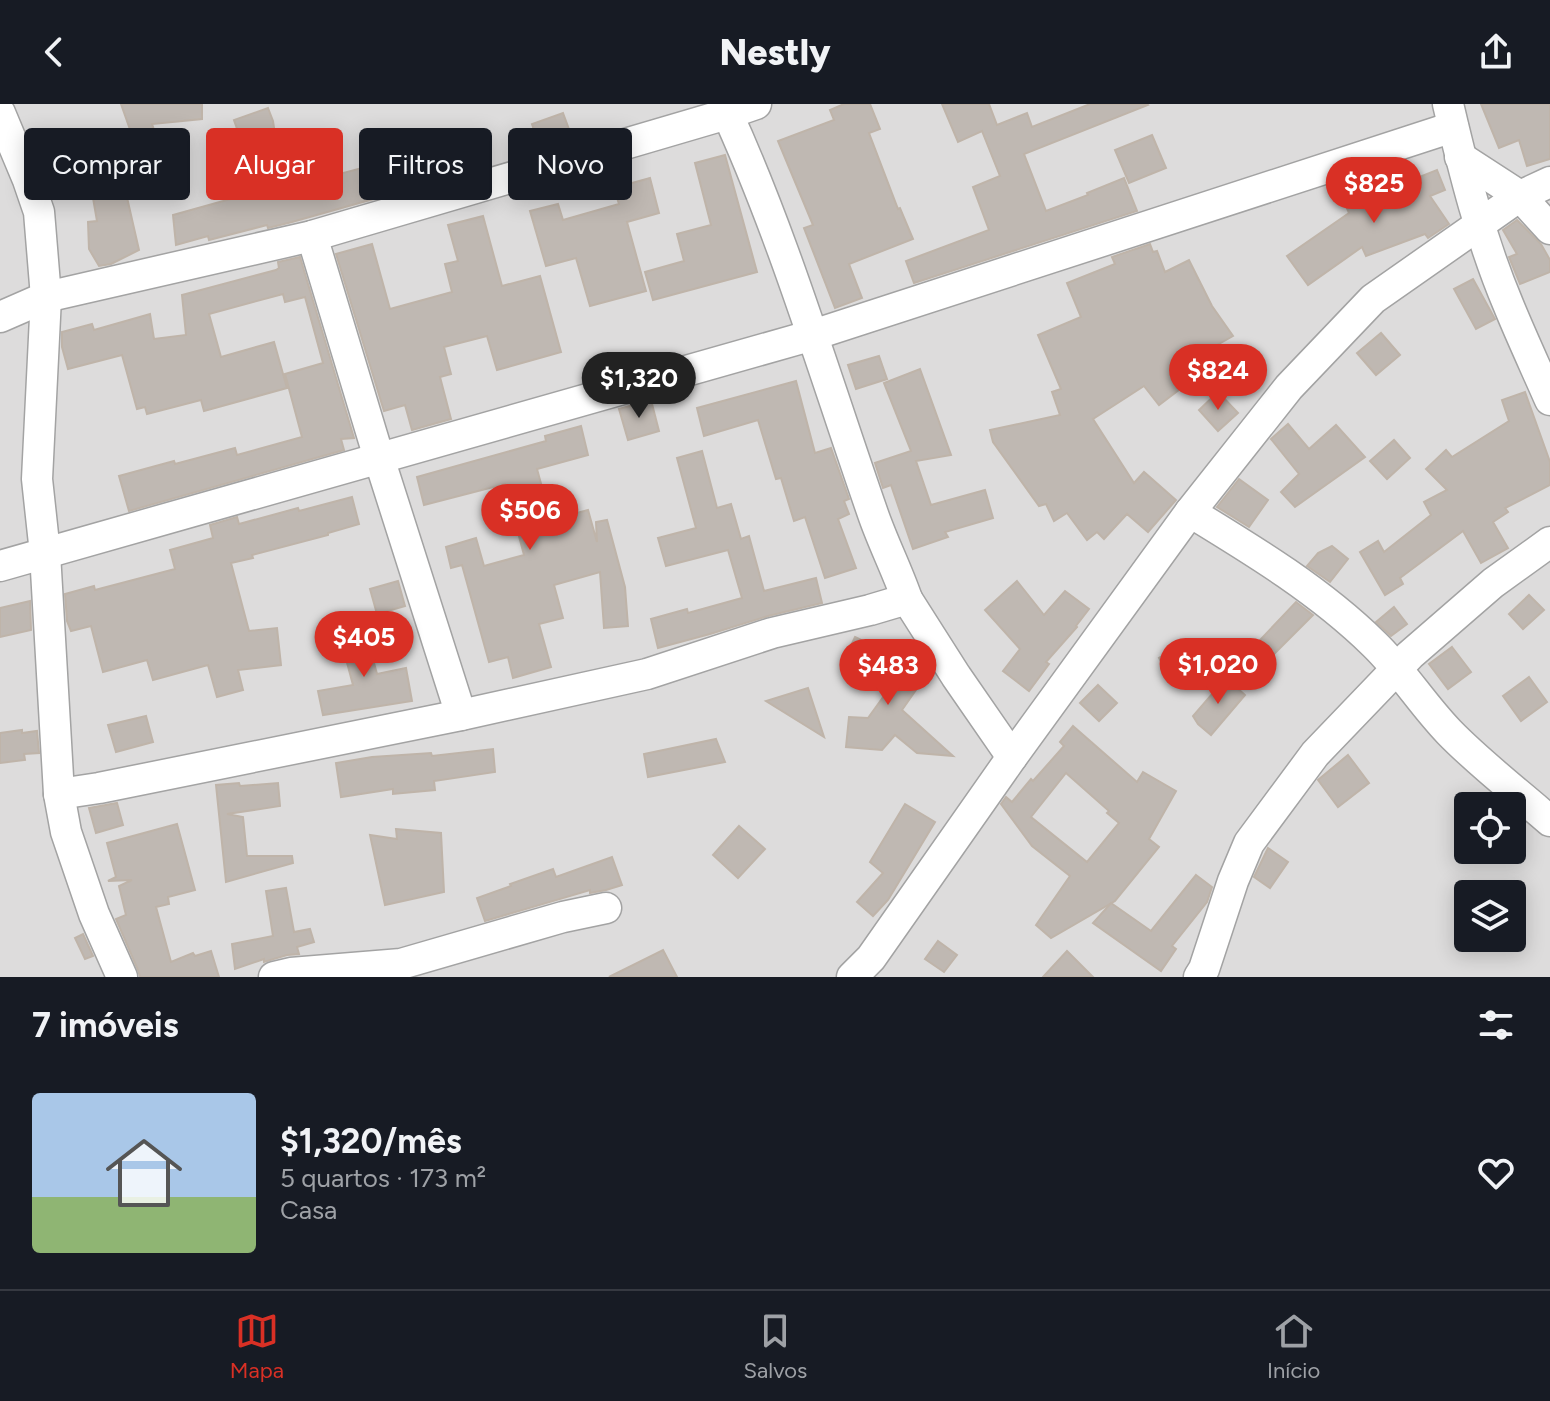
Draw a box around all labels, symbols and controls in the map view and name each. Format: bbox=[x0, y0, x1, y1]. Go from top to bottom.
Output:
icon: back bbox=[32, 30, 76, 74]
icon: share bbox=[1474, 30, 1518, 74]
text: Nestly bbox=[720, 31, 831, 74]
chip: Comprar bbox=[24, 128, 190, 200]
chip: Alugar bbox=[206, 128, 343, 200]
chip: Filtros bbox=[359, 128, 492, 200]
chip: Novo bbox=[508, 128, 632, 200]
pin: $825 bbox=[1327, 157, 1421, 225]
text: $825 bbox=[1344, 167, 1404, 199]
pin: $824 bbox=[1171, 344, 1265, 412]
pin: $1,320 bbox=[574, 352, 704, 420]
text: $824 bbox=[1187, 354, 1249, 386]
text: $1,320 bbox=[600, 362, 678, 394]
pin: $506 bbox=[483, 484, 577, 552]
text: $506 bbox=[499, 494, 561, 526]
pin: $405 bbox=[317, 611, 411, 679]
text: $405 bbox=[333, 621, 395, 653]
pin: $1,020 bbox=[1153, 638, 1283, 706]
pin: $483 bbox=[841, 639, 935, 707]
text: $1,020 bbox=[1178, 648, 1258, 680]
text: $483 bbox=[857, 649, 919, 681]
map controls bbox=[1454, 792, 1526, 952]
button: locate bbox=[1454, 792, 1526, 864]
button: layers bbox=[1454, 880, 1526, 952]
icon: filters bbox=[1474, 1003, 1518, 1047]
text: 7 imóveis bbox=[32, 1005, 179, 1046]
text: $1,320/mês bbox=[280, 1121, 462, 1162]
icon: home bbox=[96, 1125, 192, 1221]
icon: heart bbox=[1474, 1151, 1518, 1195]
text: 5 quartos · 173 m² bbox=[280, 1162, 486, 1194]
text: Casa bbox=[280, 1194, 337, 1226]
tab: Mapa bbox=[230, 1309, 284, 1384]
tab: Salvos bbox=[744, 1309, 807, 1384]
tab: Início bbox=[1267, 1309, 1320, 1384]

